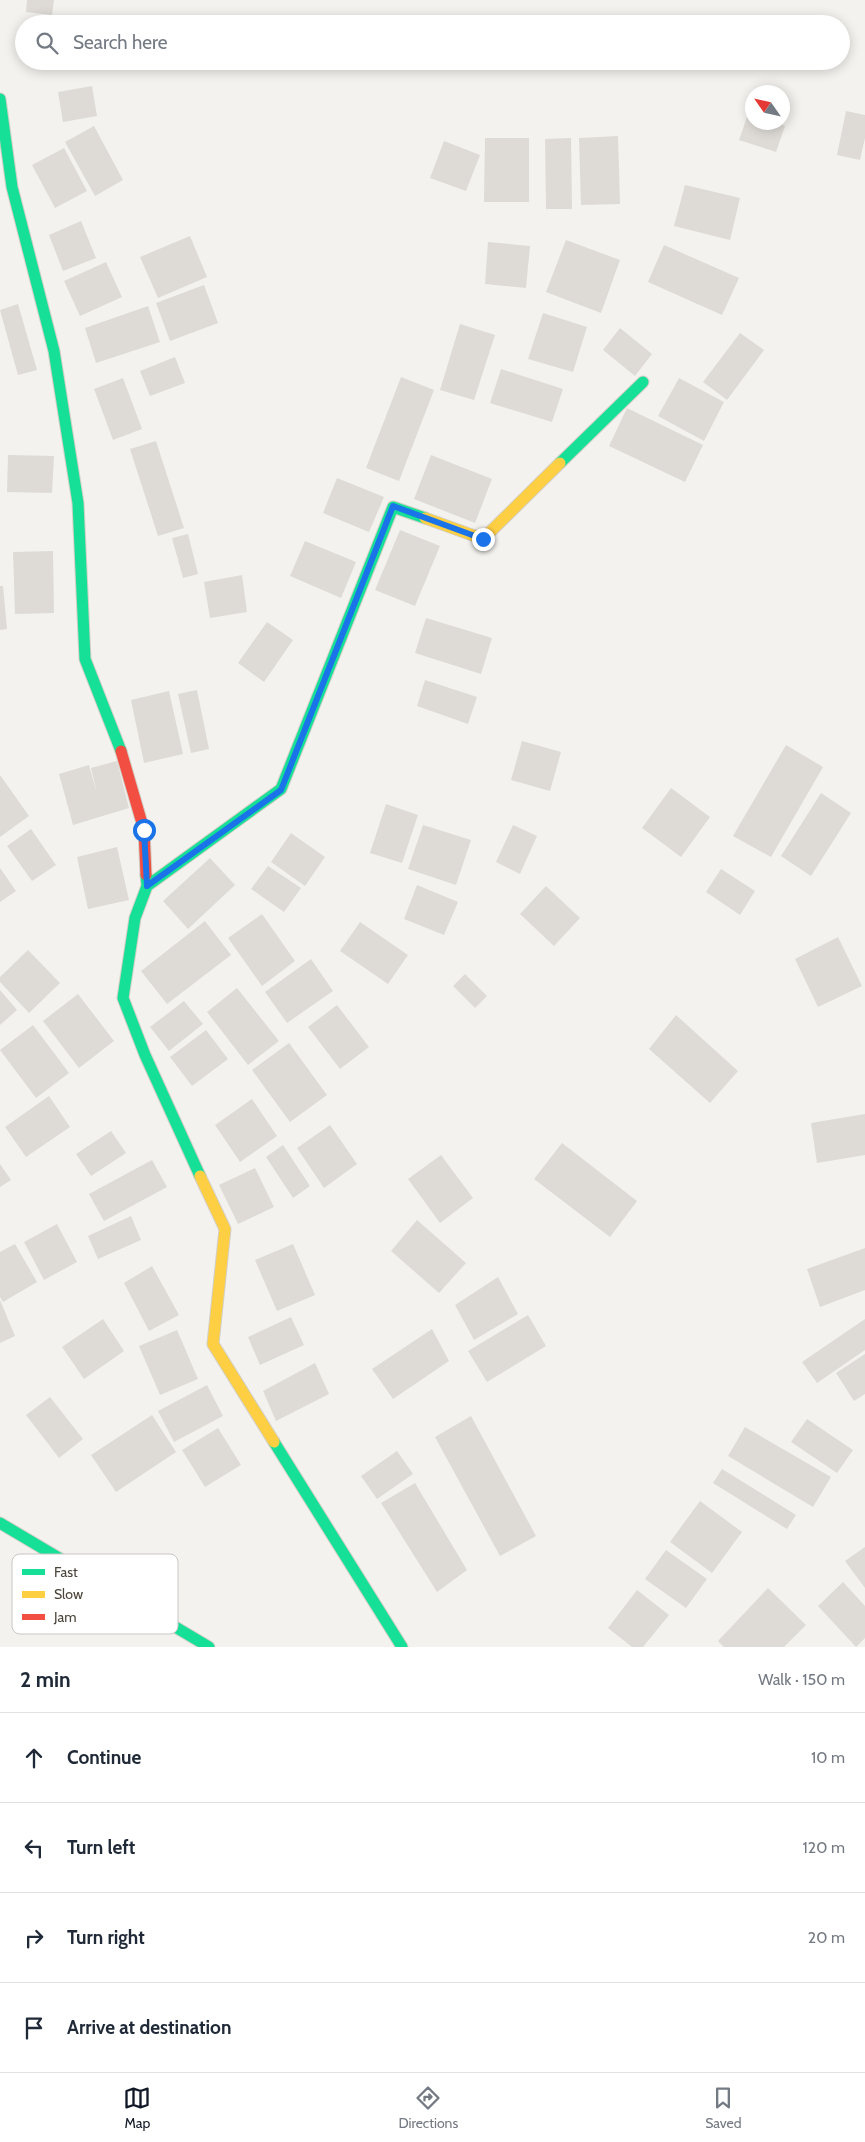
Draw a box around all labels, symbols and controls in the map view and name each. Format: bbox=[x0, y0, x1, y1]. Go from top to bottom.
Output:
search box bbox=[15, 15, 850, 70]
icon: search bbox=[33, 29, 61, 57]
text: Search here bbox=[73, 31, 167, 54]
north arrow bbox=[745, 85, 790, 130]
route end bbox=[472, 528, 495, 551]
route start bbox=[133, 819, 156, 842]
legend bbox=[12, 1554, 178, 1634]
text: Fast bbox=[54, 1563, 78, 1581]
text: Slow bbox=[54, 1585, 83, 1603]
text: Jam bbox=[53, 1608, 76, 1626]
text: 2 min bbox=[20, 1667, 71, 1692]
text: Walk · 150 m bbox=[758, 1670, 845, 1689]
icon: ahead bbox=[20, 1744, 48, 1772]
text: Continue bbox=[67, 1746, 141, 1769]
text: 10 m bbox=[811, 1748, 845, 1767]
icon: left bbox=[20, 1834, 48, 1862]
text: Turn left bbox=[67, 1836, 135, 1859]
text: 120 m bbox=[803, 1838, 845, 1857]
icon: right bbox=[20, 1924, 48, 1952]
text: Turn right bbox=[67, 1926, 145, 1949]
text: 20 m bbox=[808, 1928, 845, 1947]
icon: arrive bbox=[20, 2014, 48, 2042]
text: Arrive at destination bbox=[67, 2016, 231, 2039]
tab: Map bbox=[123, 2084, 151, 2132]
tab: Directions bbox=[398, 2084, 458, 2132]
tab: Saved bbox=[705, 2084, 742, 2132]

